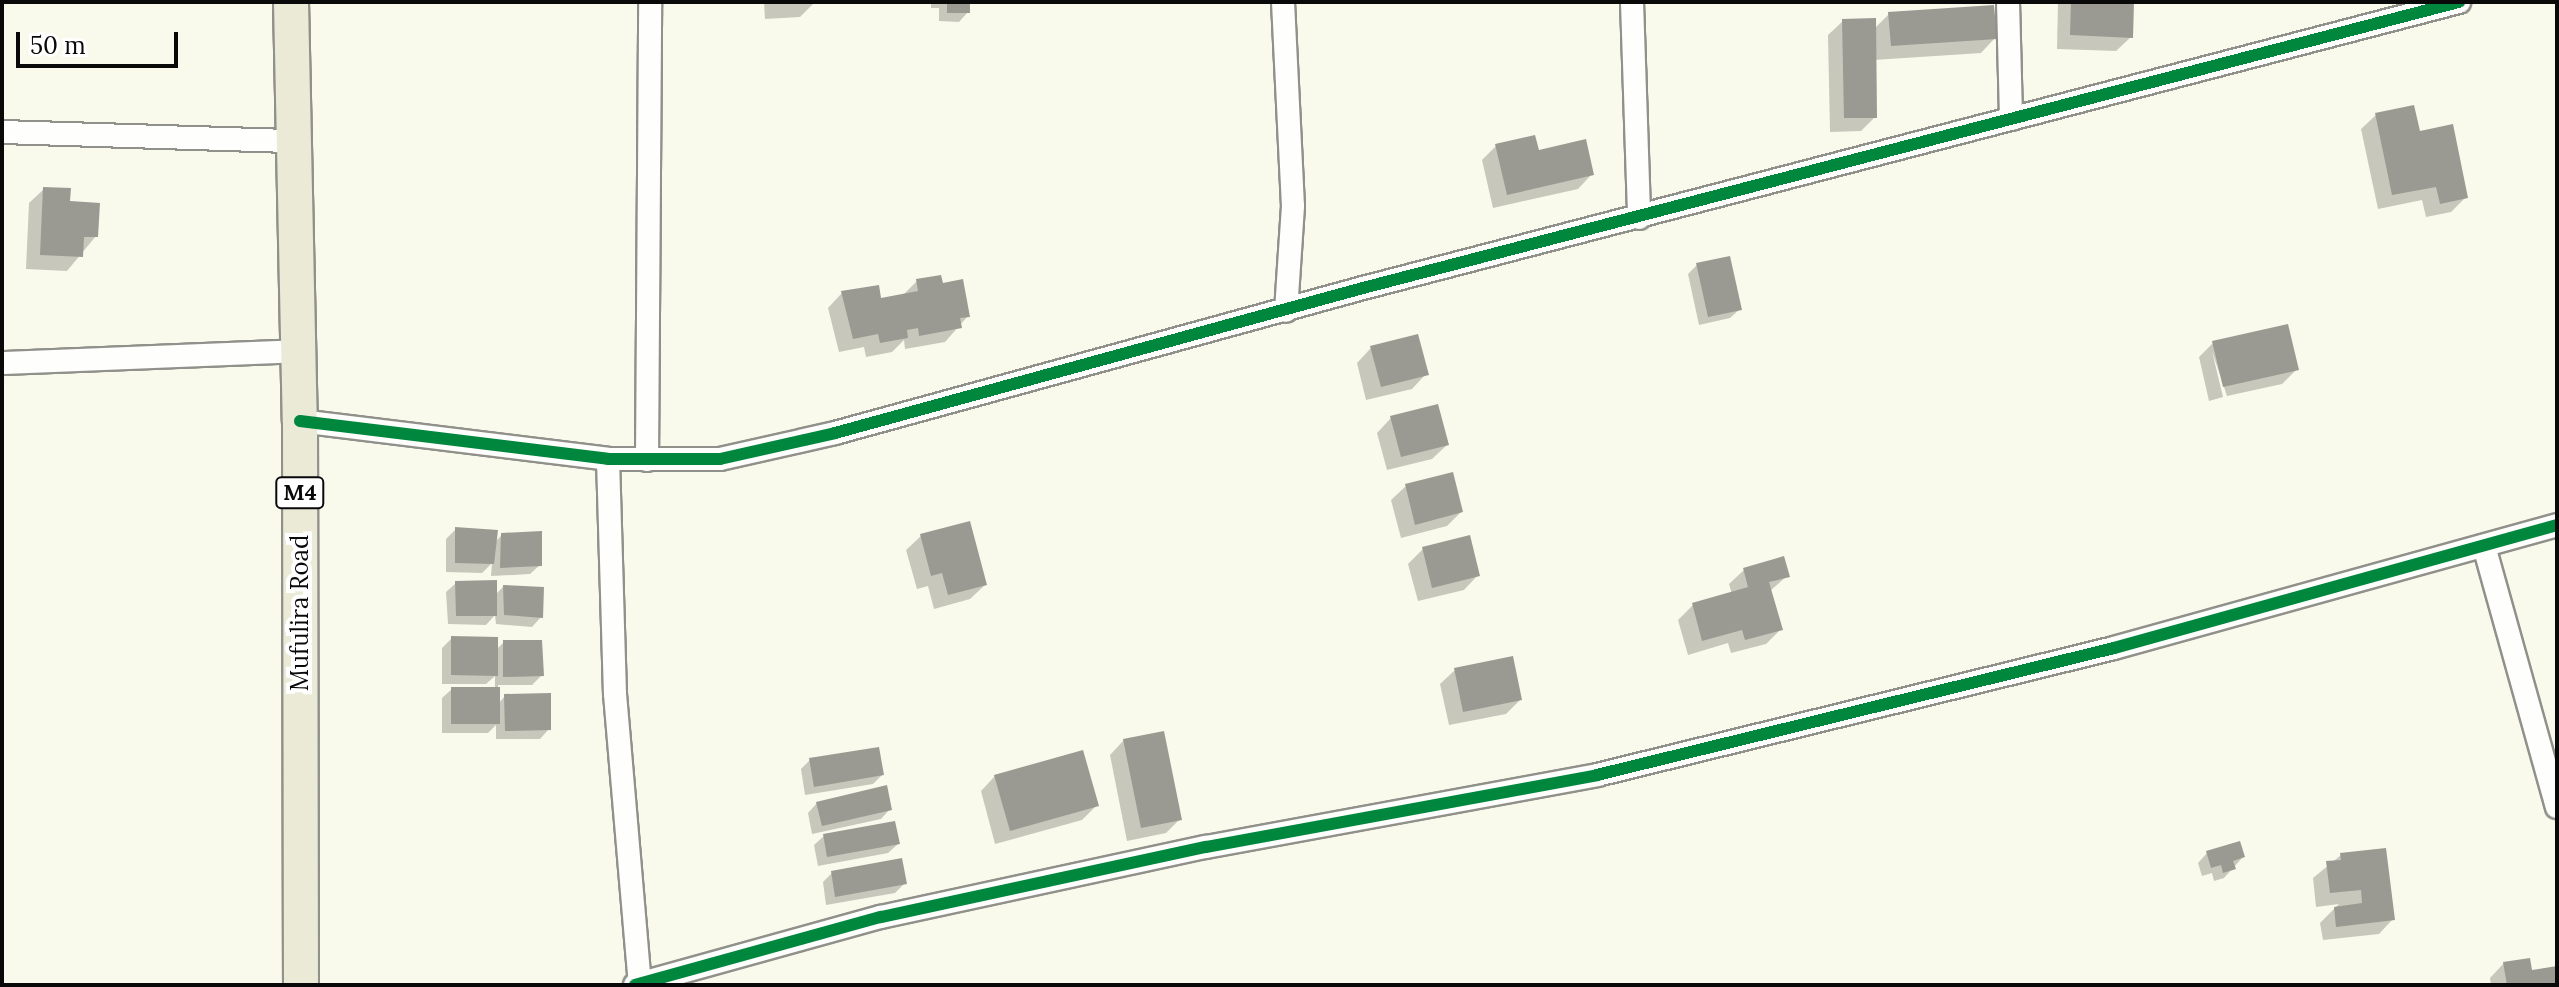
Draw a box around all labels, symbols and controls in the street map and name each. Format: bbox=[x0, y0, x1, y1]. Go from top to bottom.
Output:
scale bar bbox=[20, 16, 182, 66]
text: 50 m bbox=[30, 30, 86, 61]
road number: M4 bbox=[274, 475, 326, 511]
street label: Mufulira Road bbox=[286, 535, 314, 691]

